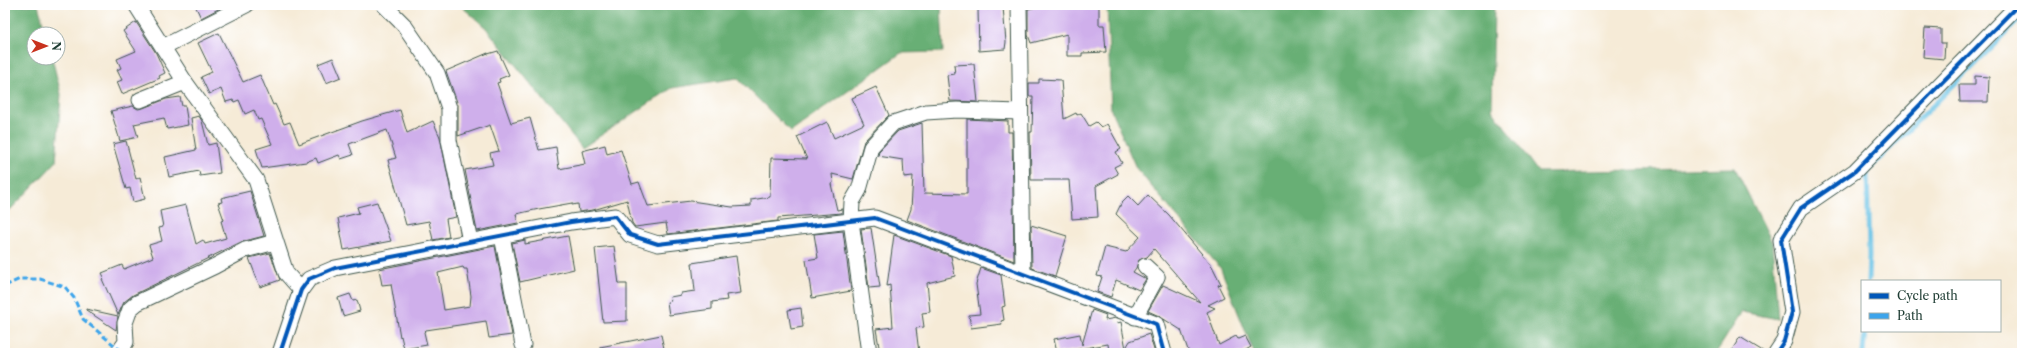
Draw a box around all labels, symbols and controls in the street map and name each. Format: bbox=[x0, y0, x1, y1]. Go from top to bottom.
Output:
north arrow bbox=[26, 26, 66, 66]
text: N bbox=[49, 41, 63, 51]
legend bbox=[1861, 280, 2001, 332]
text: Cycle path bbox=[1897, 288, 1958, 303]
text: Path bbox=[1897, 308, 1923, 323]

